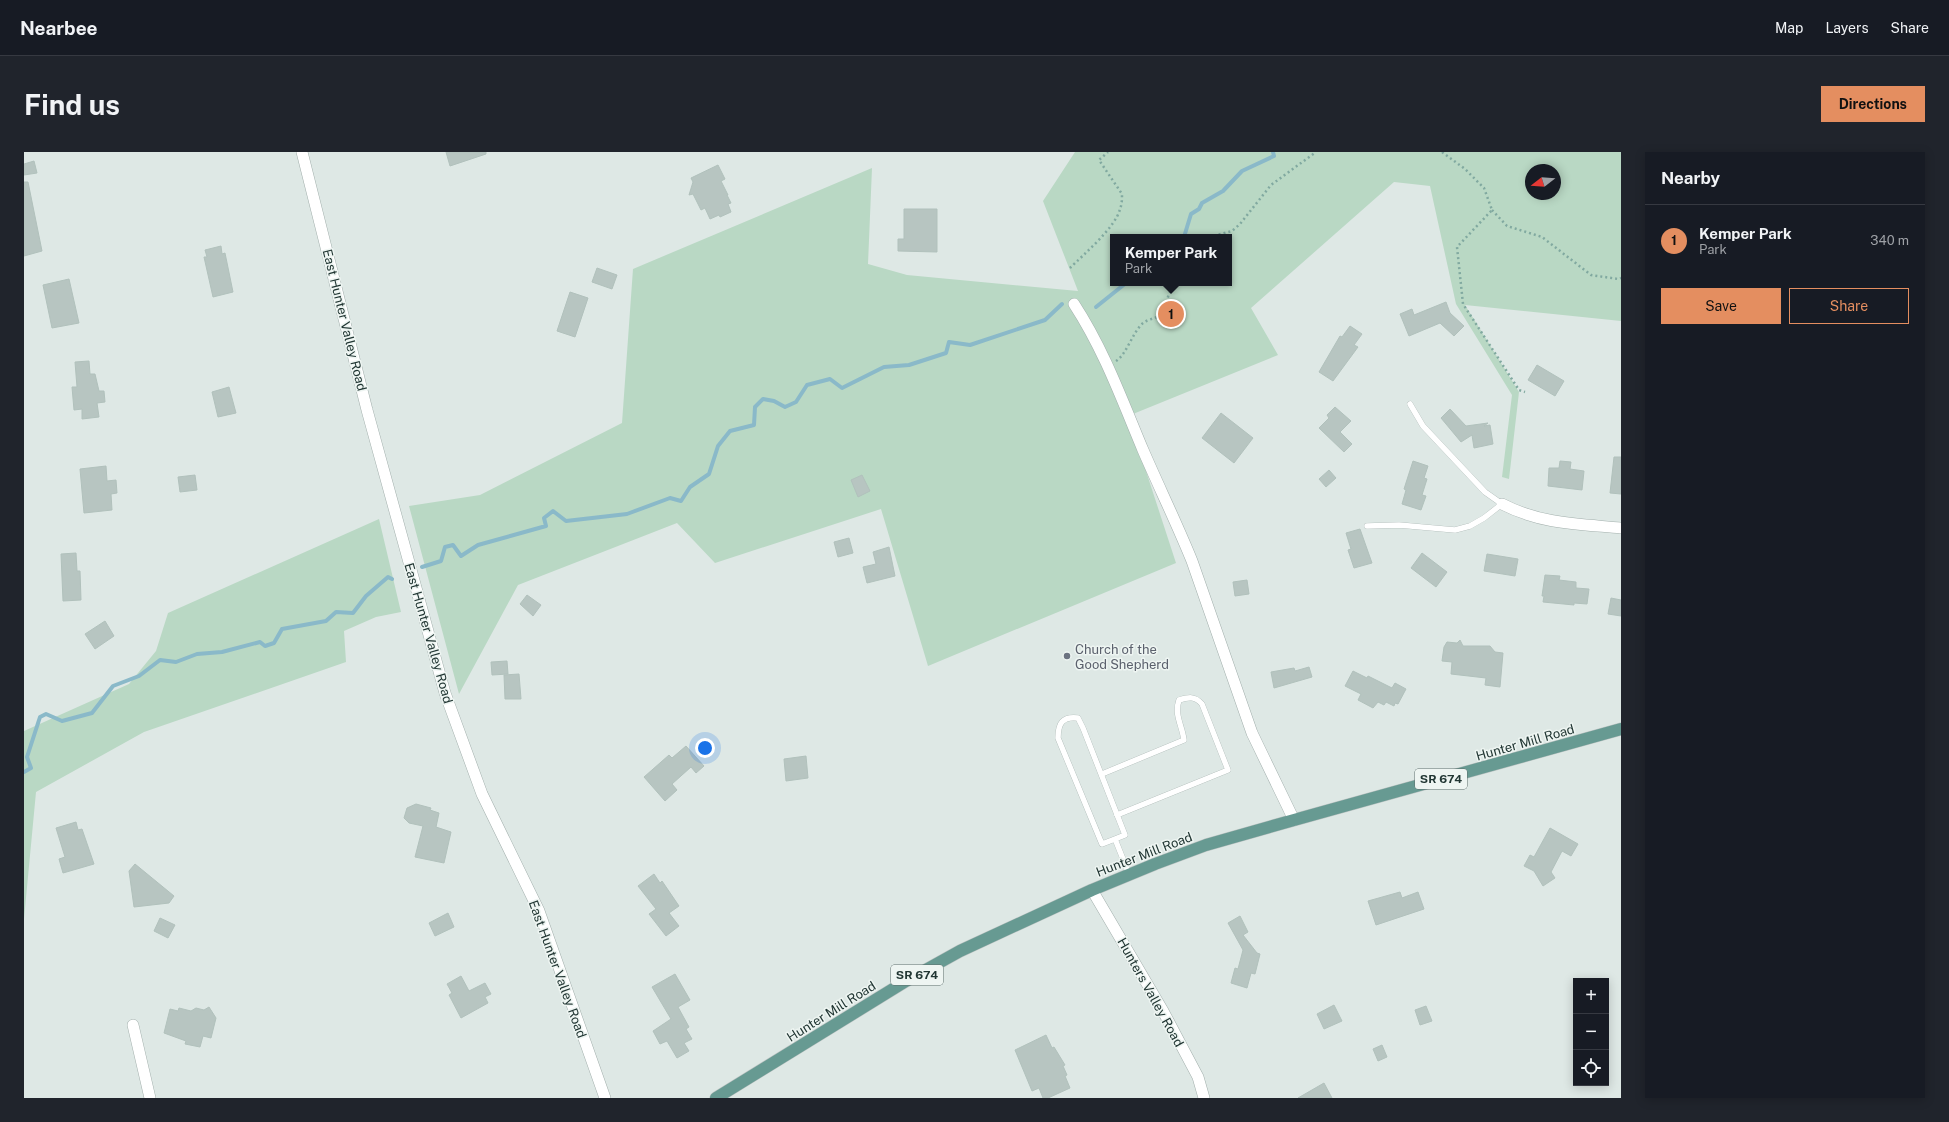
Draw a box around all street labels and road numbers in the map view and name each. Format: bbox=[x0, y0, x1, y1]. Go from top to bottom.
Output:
street label: East Hunter Valley Road bbox=[320, 248, 369, 393]
street label: East Hunter Valley Road bbox=[401, 561, 456, 705]
street label: Hunter Mill Road bbox=[1474, 721, 1576, 764]
road number: SR 674 bbox=[1415, 769, 1467, 789]
street label: Hunter Mill Road bbox=[1094, 829, 1194, 880]
street label: East Hunter Valley Road bbox=[526, 898, 589, 1040]
street label: Hunters Valley Road bbox=[1114, 935, 1187, 1049]
road number: SR 674 bbox=[891, 965, 943, 985]
street label: Hunter Mill Road bbox=[784, 978, 878, 1045]

